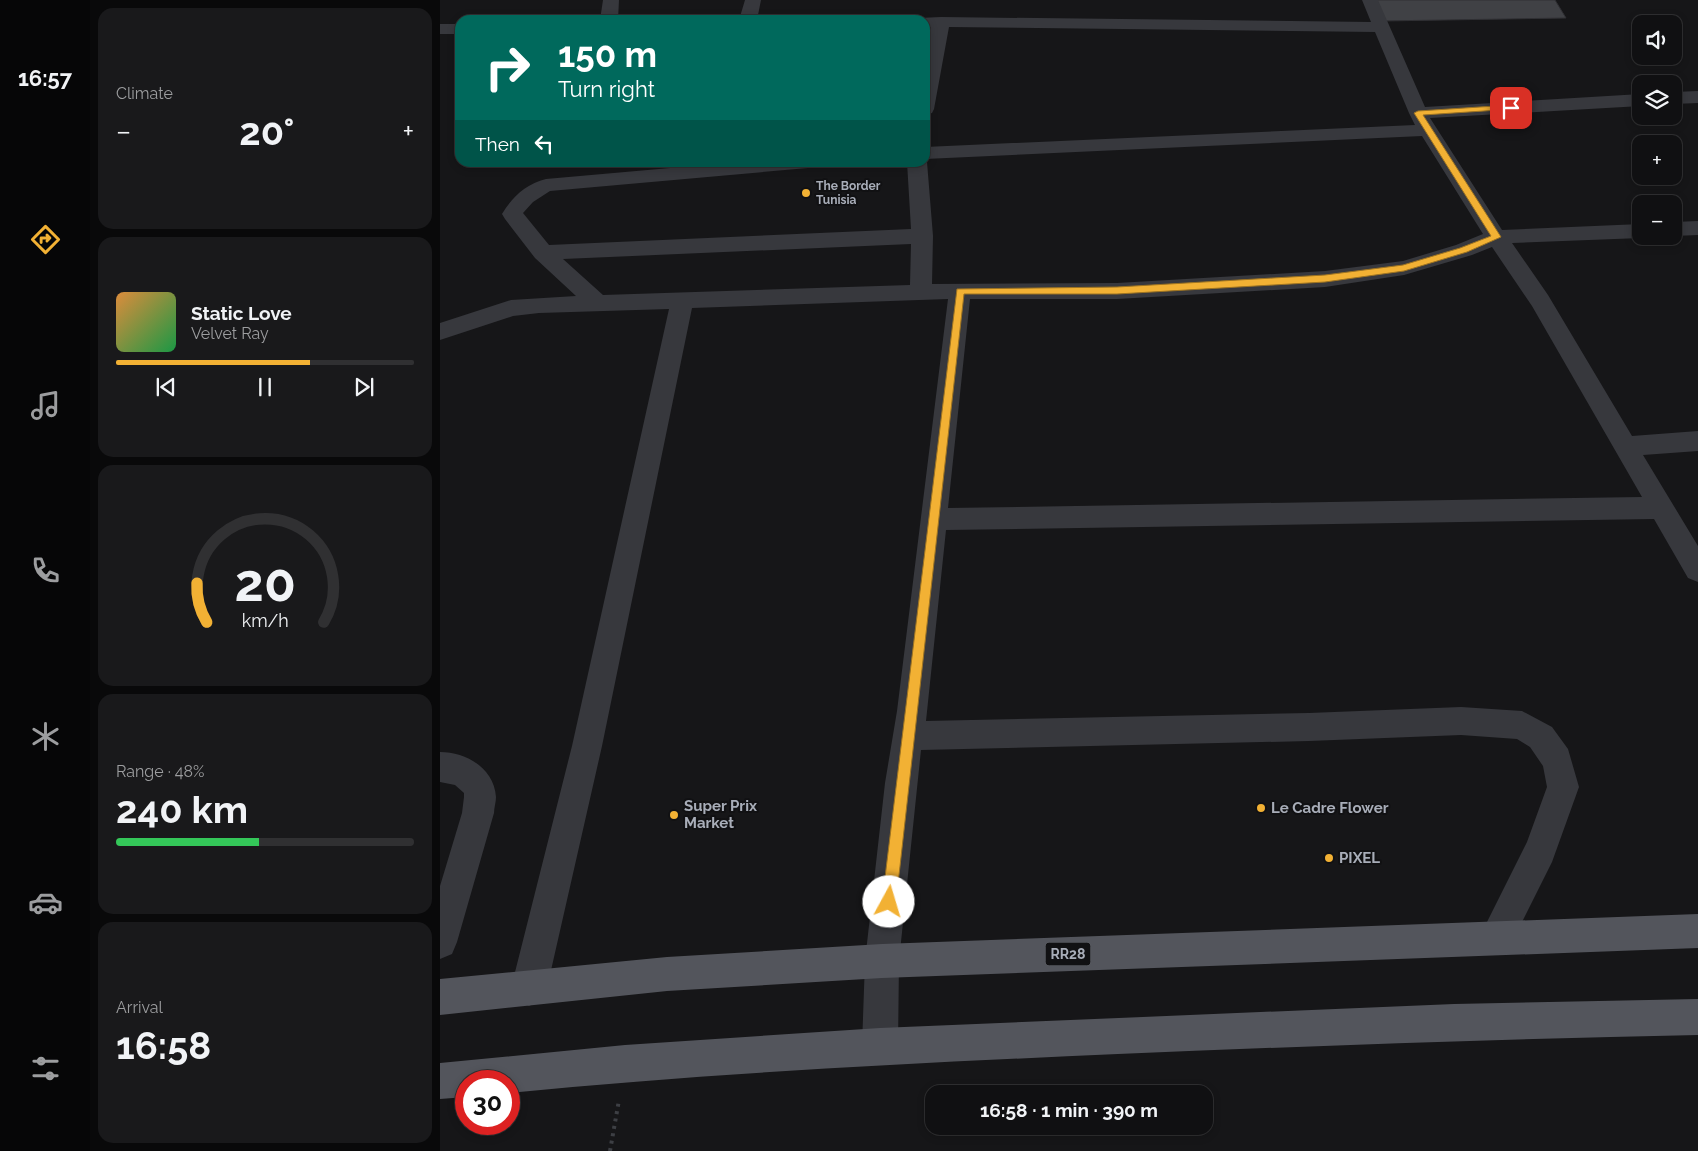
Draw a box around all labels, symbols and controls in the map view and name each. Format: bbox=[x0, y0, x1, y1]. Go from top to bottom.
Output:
map controls bbox=[1632, 15, 1682, 245]
button: sound bbox=[1632, 15, 1682, 65]
text: 150 m bbox=[558, 34, 657, 75]
icon: right bbox=[475, 35, 540, 100]
text: 16:57 bbox=[18, 65, 72, 91]
button: layers bbox=[1632, 75, 1682, 125]
text: Turn right bbox=[558, 76, 655, 102]
text: Climate bbox=[116, 84, 173, 103]
pin bbox=[1490, 87, 1532, 129]
icon: arrive bbox=[1497, 94, 1525, 122]
text: 20° bbox=[239, 109, 294, 154]
text: − bbox=[116, 115, 131, 148]
text: + bbox=[402, 115, 414, 148]
icon: left bbox=[530, 130, 558, 158]
text: Then bbox=[475, 133, 520, 155]
button: + bbox=[1632, 135, 1682, 185]
place label: The Border Tunisia bbox=[816, 179, 881, 207]
marker: The Border Tunisia bbox=[800, 187, 812, 199]
button: − bbox=[1632, 195, 1682, 245]
icon: directions bbox=[28, 222, 63, 257]
text: Static Love bbox=[191, 302, 292, 324]
text: Velvet Ray bbox=[191, 324, 269, 343]
icon: previous bbox=[152, 373, 180, 401]
icon: pause bbox=[251, 373, 279, 401]
icon: next bbox=[350, 373, 378, 401]
icon: music bbox=[28, 388, 63, 423]
text: 20 bbox=[234, 552, 296, 613]
icon: phone bbox=[28, 553, 63, 588]
text: km/h bbox=[241, 610, 289, 631]
icon: climate bbox=[28, 719, 63, 754]
text: Range · 48% bbox=[116, 762, 205, 781]
text: 240 km bbox=[116, 787, 248, 832]
place label: Super Prix Market bbox=[684, 797, 757, 832]
place label: Le Cadre Flower bbox=[1271, 799, 1389, 817]
marker: Le Cadre Flower bbox=[1255, 802, 1267, 814]
marker: Super Prix Market bbox=[668, 809, 680, 821]
place label: PIXEL bbox=[1339, 849, 1380, 867]
marker: PIXEL bbox=[1323, 852, 1335, 864]
position arrow bbox=[862, 875, 914, 927]
icon: car bbox=[28, 885, 63, 920]
road number: RR28 bbox=[1046, 942, 1090, 966]
text: Arrival bbox=[116, 998, 163, 1017]
text: 16:58 bbox=[116, 1023, 211, 1068]
icon: filters bbox=[28, 1051, 63, 1086]
speed limit sign: 30 bbox=[455, 1070, 520, 1135]
text: 16:58 · 1 min · 390 m bbox=[980, 1099, 1158, 1121]

